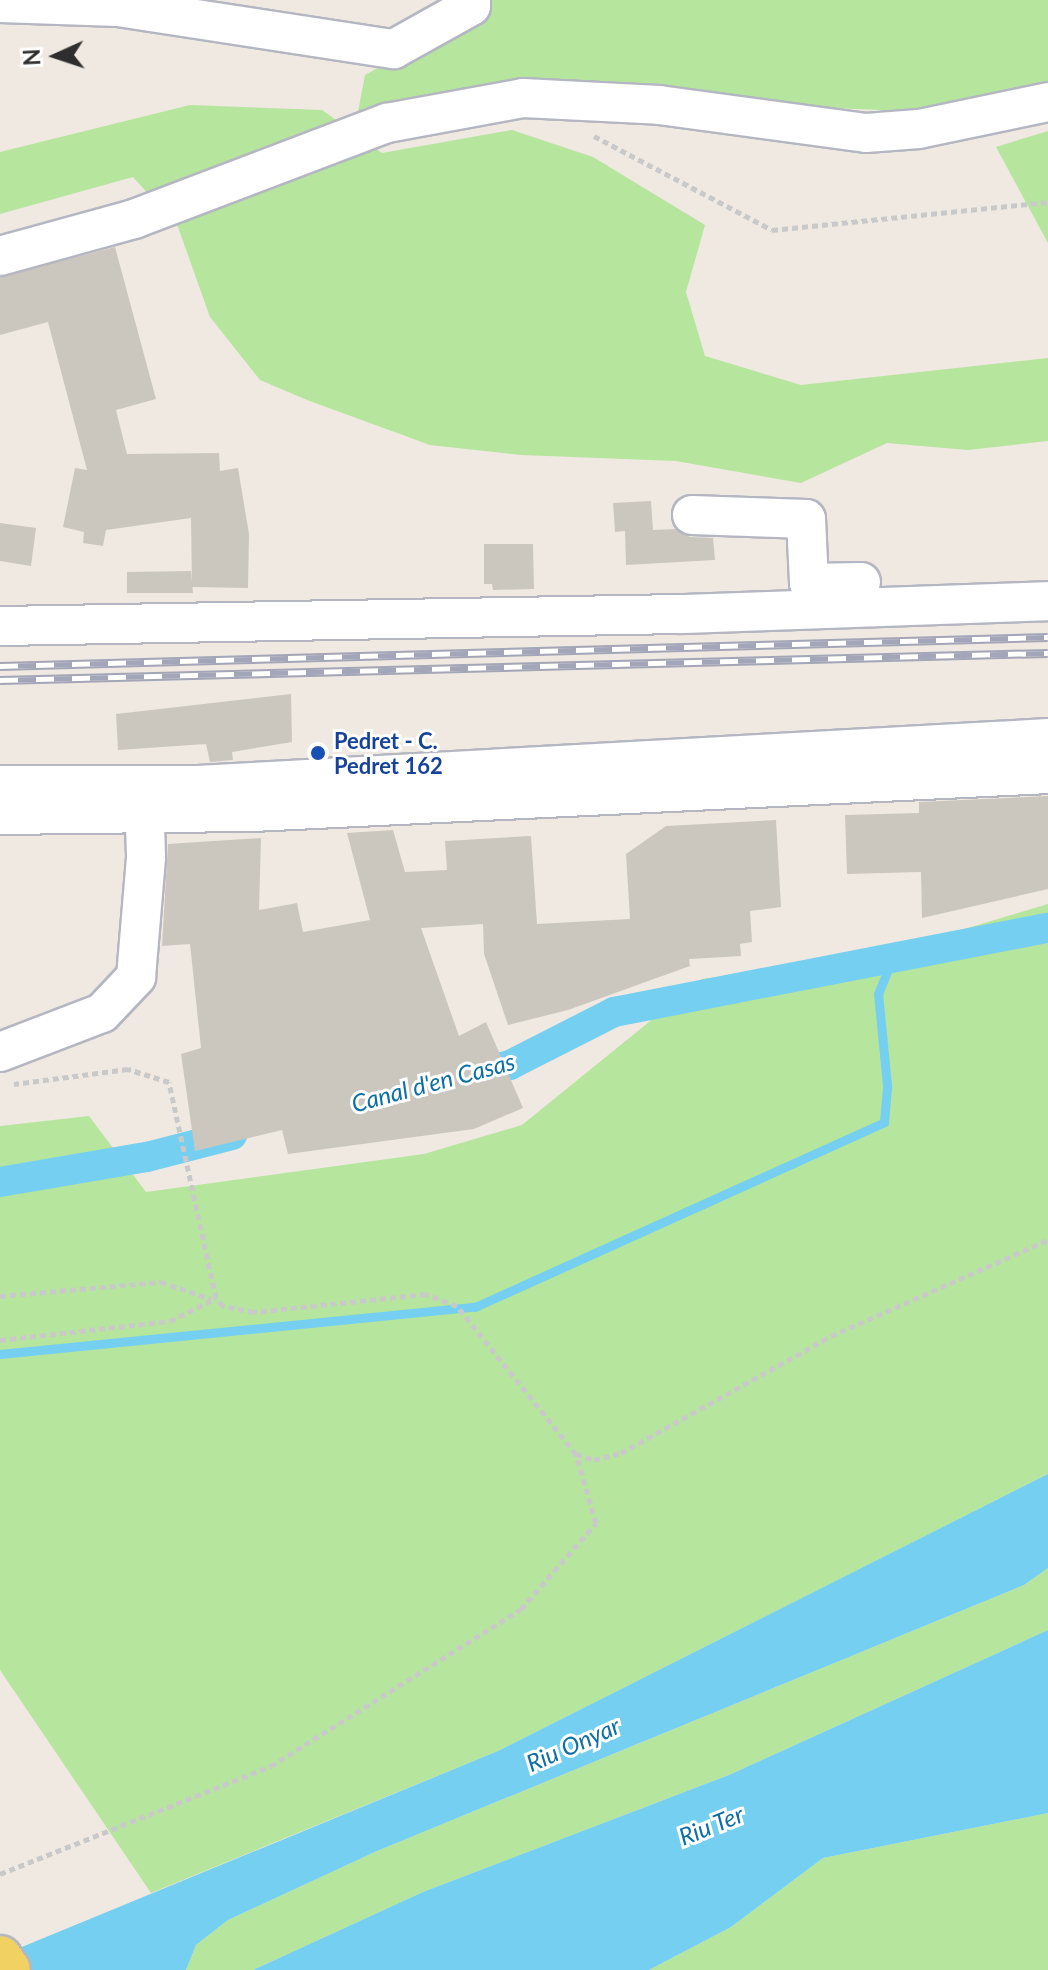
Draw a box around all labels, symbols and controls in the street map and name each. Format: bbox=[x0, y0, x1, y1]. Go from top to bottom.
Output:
north arrow bbox=[16, 16, 96, 96]
text: N bbox=[18, 48, 45, 66]
place label: Pedret - C. Pedret 162 bbox=[334, 727, 443, 778]
marker: Pedret - C. Pedret 162 bbox=[309, 744, 327, 762]
water label: Canal d'en Casas bbox=[348, 1046, 518, 1118]
water label: Riu Onyar bbox=[522, 1711, 624, 1777]
water label: Riu Ter bbox=[674, 1799, 748, 1851]

